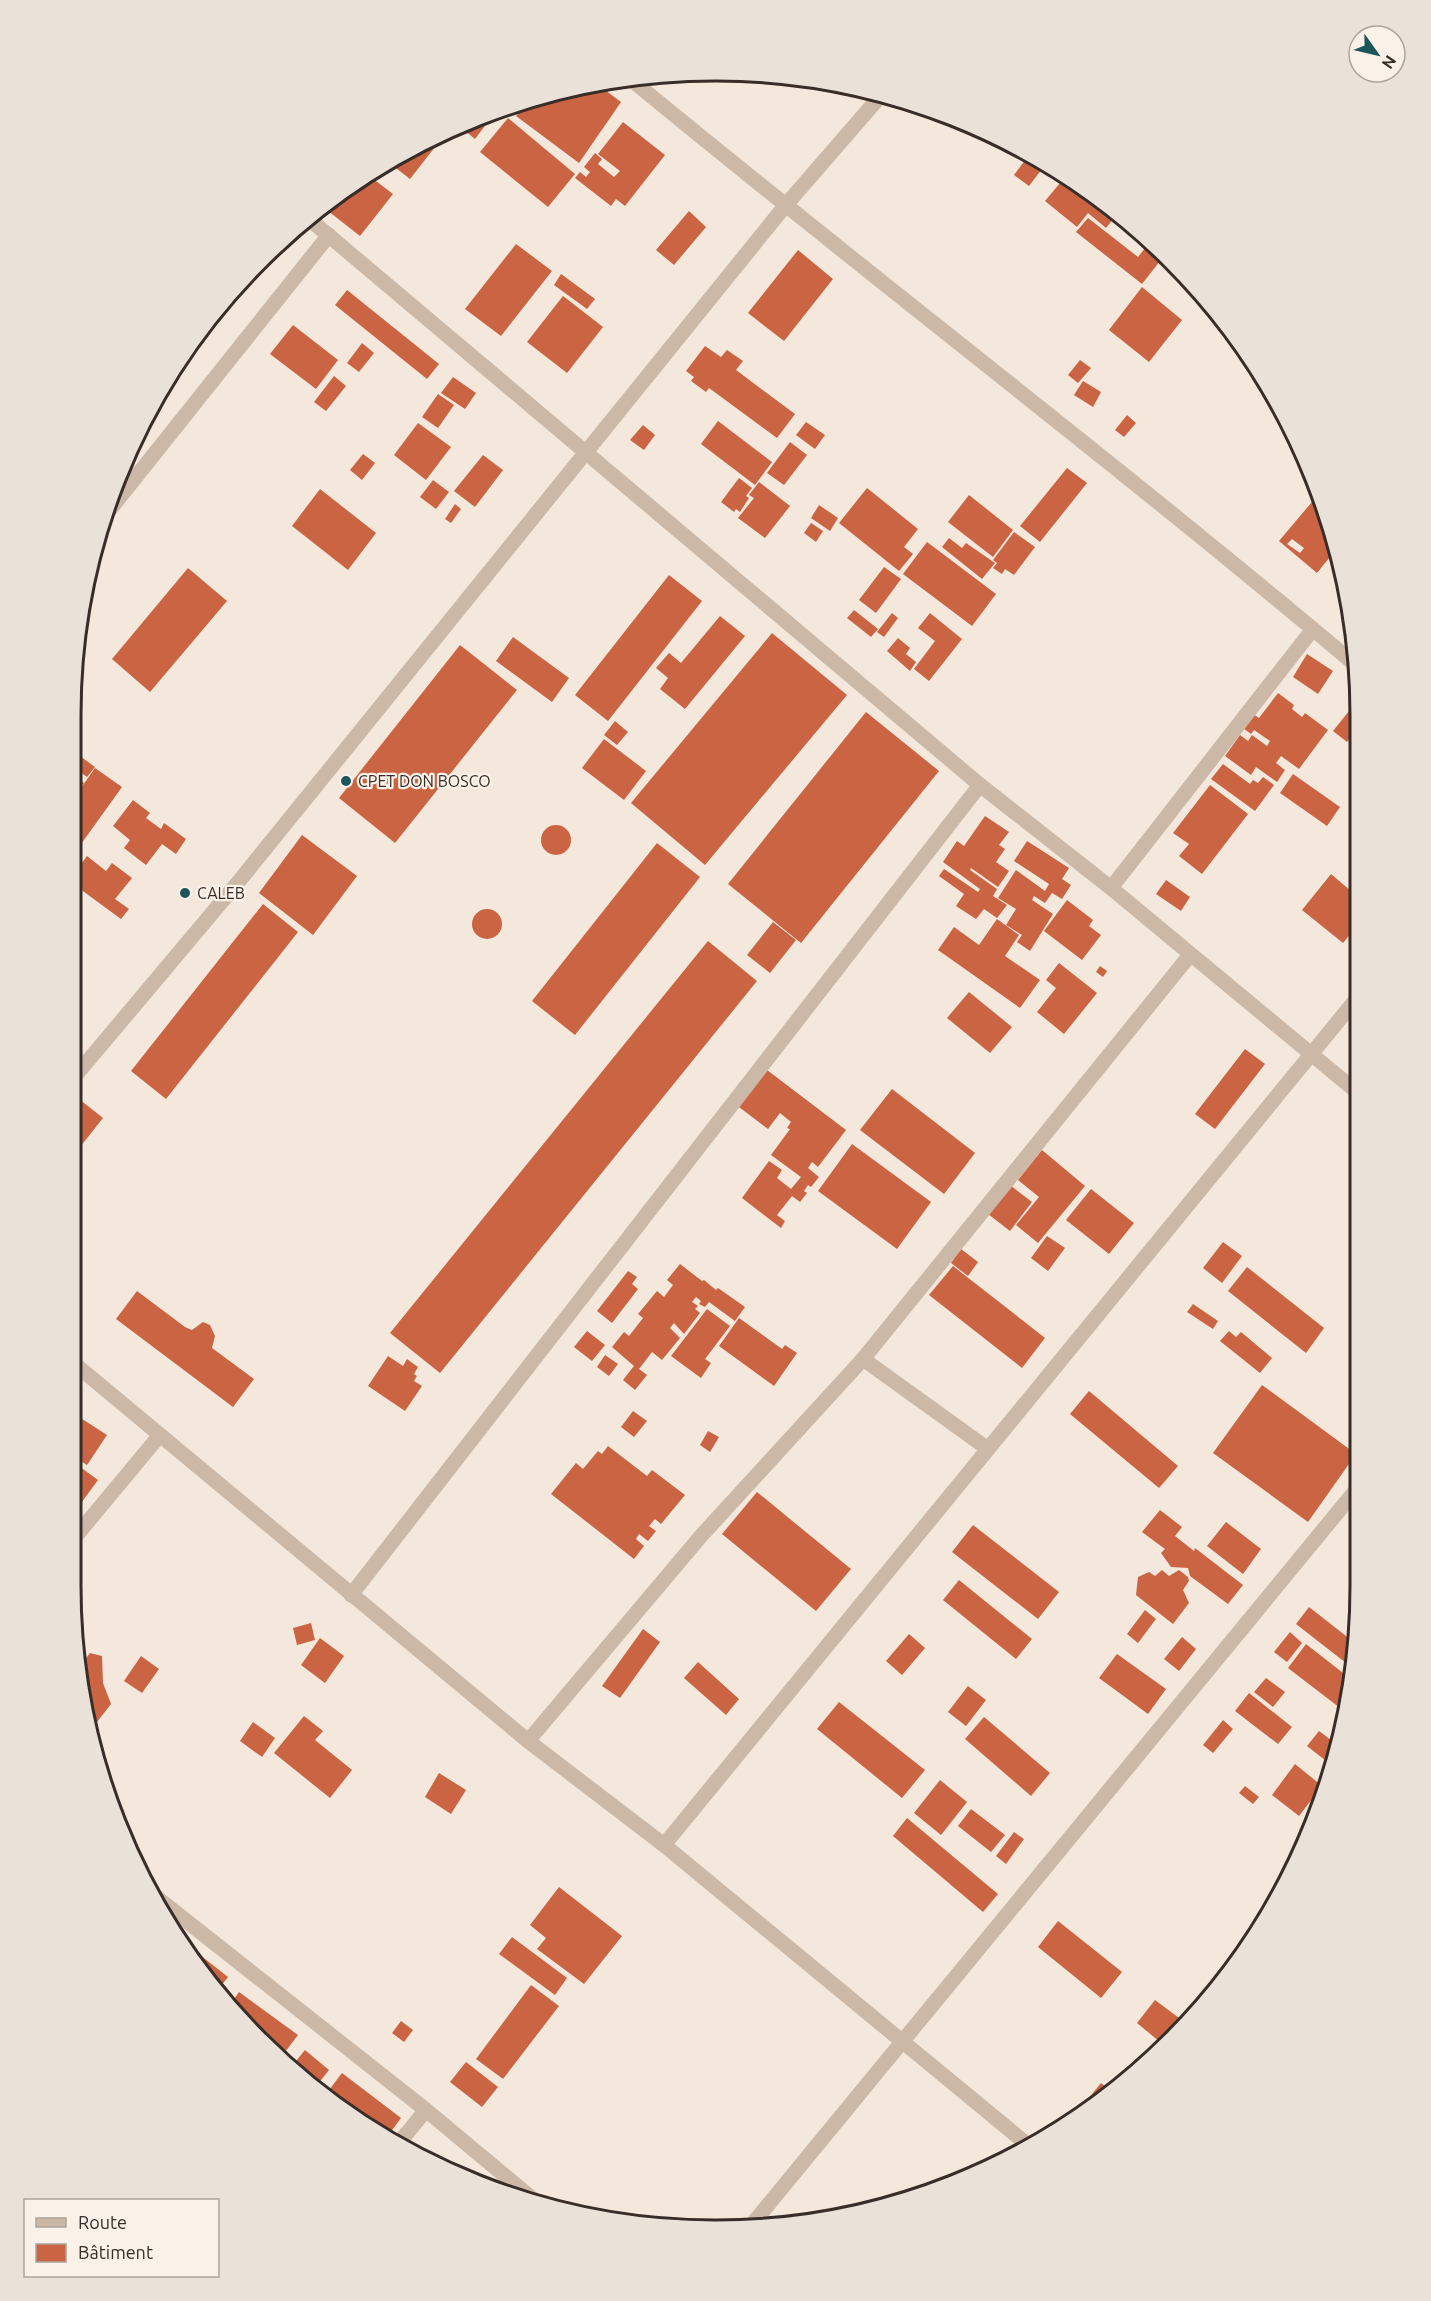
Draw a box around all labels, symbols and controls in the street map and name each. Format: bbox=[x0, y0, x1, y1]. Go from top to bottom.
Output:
north arrow bbox=[1347, 24, 1407, 84]
text: N bbox=[1379, 52, 1400, 72]
place label: CPET DON BOSCO bbox=[358, 772, 491, 790]
marker: CPET DON BOSCO bbox=[339, 774, 353, 788]
place label: CALEB bbox=[197, 884, 245, 902]
marker: CALEB bbox=[178, 886, 192, 900]
legend bbox=[24, 2199, 219, 2277]
text: Route bbox=[78, 2212, 127, 2232]
text: Bâtiment bbox=[78, 2242, 153, 2262]

